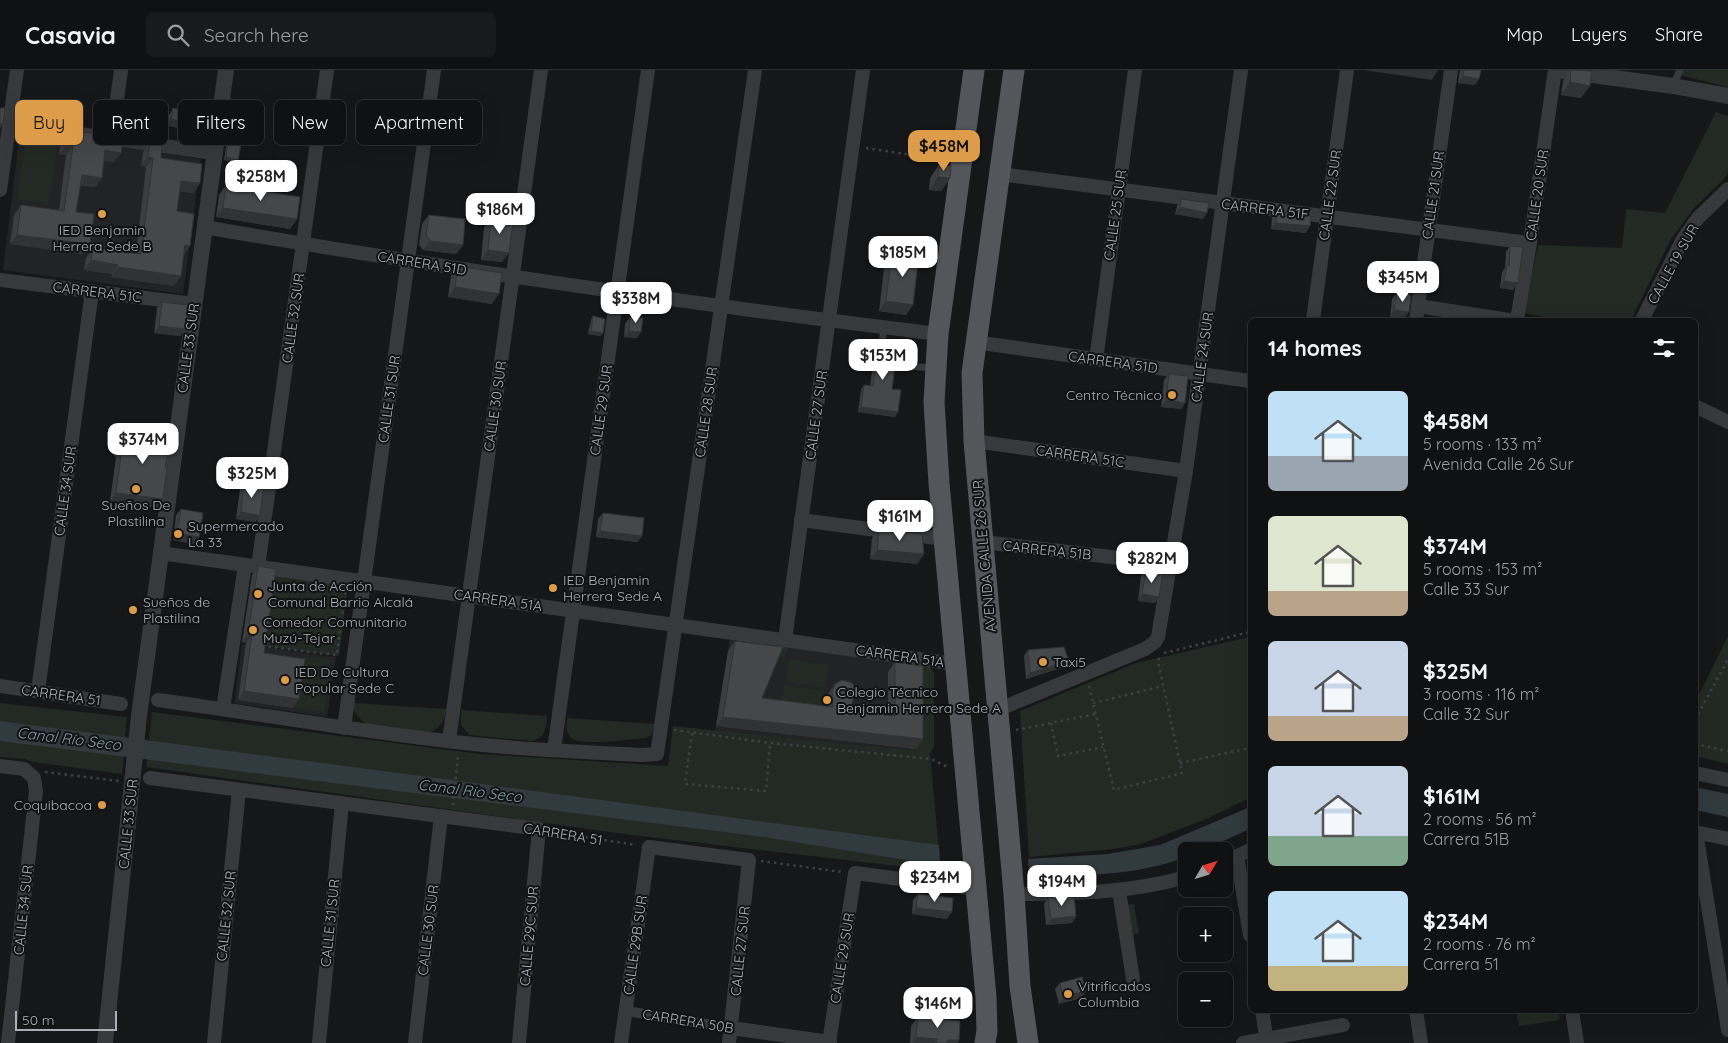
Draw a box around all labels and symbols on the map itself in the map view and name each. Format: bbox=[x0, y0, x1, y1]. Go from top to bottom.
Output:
pin: $458M bbox=[909, 129, 979, 172]
street label: CALLE 22 SUR bbox=[1315, 148, 1345, 242]
street label: CALLE 20 SUR bbox=[1522, 148, 1552, 242]
street label: CALLE 21 SUR bbox=[1418, 150, 1448, 240]
pin: $258M bbox=[226, 160, 296, 202]
street label: CALLE 25 SUR bbox=[1100, 169, 1130, 261]
pin: $186M bbox=[465, 192, 535, 235]
street label: CARRERA 51F bbox=[1220, 195, 1310, 223]
marker: IED Benjamin Herrera Sede B bbox=[96, 208, 108, 220]
place label: IED Benjamin Herrera Sede B bbox=[52, 221, 152, 255]
street label: CALLE 19 SUR bbox=[1644, 221, 1702, 307]
pin: $185M bbox=[868, 236, 938, 278]
street label: CARRERA 51D bbox=[376, 247, 468, 279]
pin: $345M bbox=[1368, 260, 1438, 303]
street label: CALLE 32 SUR bbox=[278, 272, 308, 364]
street label: CARRERA 51C bbox=[52, 278, 142, 306]
pin: $338M bbox=[601, 282, 671, 324]
street label: CALLE 33 SUR bbox=[173, 302, 203, 394]
street label: CALLE 24 SUR bbox=[1187, 311, 1217, 403]
pin: $153M bbox=[848, 338, 918, 381]
street label: CARRERA 51D bbox=[1067, 347, 1159, 377]
street label: CALLE 31 SUR bbox=[374, 354, 404, 444]
street label: CALLE 30 SUR bbox=[480, 359, 510, 453]
street label: CALLE 29 SUR bbox=[586, 363, 616, 457]
street label: CALLE 28 SUR bbox=[691, 366, 721, 458]
street label: CALLE 27 SUR bbox=[801, 369, 831, 461]
place label: Centro Técnico bbox=[1066, 386, 1162, 404]
marker: Centro Técnico bbox=[1166, 389, 1178, 401]
pin: $374M bbox=[108, 422, 178, 465]
street label: CARRERA 51C bbox=[1035, 441, 1125, 471]
street label: CALLE 34 SUR bbox=[50, 445, 80, 537]
pin: $325M bbox=[217, 456, 287, 499]
street label: AVENIDA CALLE 26 SUR bbox=[968, 479, 1000, 633]
marker: Sueños De Plastilina bbox=[130, 483, 142, 495]
place label: Sueños De Plastilina bbox=[102, 496, 170, 530]
pin: $161M bbox=[865, 500, 935, 542]
place label: Supermercado La 33 bbox=[188, 517, 284, 551]
marker: Supermercado La 33 bbox=[172, 528, 184, 540]
street label: CARRERA 51B bbox=[1002, 536, 1092, 564]
pin: $282M bbox=[1117, 542, 1187, 584]
place label: IED Benjamin Herrera Sede A bbox=[563, 571, 662, 605]
place label: Junta de Acción Comunal Barrio Alcalá bbox=[268, 577, 413, 611]
marker: IED Benjamin Herrera Sede A bbox=[547, 582, 559, 594]
street label: CARRERA 51A bbox=[453, 585, 543, 615]
marker: Junta de Acción Comunal Barrio Alcalá bbox=[252, 588, 264, 600]
place label: Sueños de Plastilina bbox=[143, 593, 210, 627]
marker: Sueños de Plastilina bbox=[127, 604, 139, 616]
place label: Comedor Comunitario Muzú-Tejar bbox=[263, 613, 407, 647]
marker: Comedor Comunitario Muzú-Tejar bbox=[247, 624, 259, 636]
street label: CARRERA 51A bbox=[855, 641, 945, 671]
place label: Taxi5 bbox=[1053, 653, 1086, 671]
marker: Taxi5 bbox=[1037, 656, 1049, 668]
place label: IED De Cultura Popular Sede C bbox=[295, 663, 394, 697]
marker: IED De Cultura Popular Sede C bbox=[279, 674, 291, 686]
street label: CARRERA 51 bbox=[20, 681, 102, 709]
place label: Colegio Técnico Benjamin Herrera Sede A bbox=[837, 683, 1001, 717]
marker: Colegio Técnico Benjamin Herrera Sede A bbox=[821, 694, 833, 706]
water label: Canal Río Seco bbox=[16, 723, 123, 754]
water label: Canal Río Seco bbox=[417, 775, 524, 806]
street label: CALLE 33 SUR bbox=[114, 778, 142, 870]
place label: Coquibacoa bbox=[14, 796, 92, 814]
marker: Coquibacoa bbox=[96, 799, 108, 811]
street label: CARRERA 51 bbox=[522, 819, 604, 849]
north arrow bbox=[1178, 842, 1232, 898]
pin: $234M bbox=[900, 860, 970, 903]
street label: CALLE 34 SUR bbox=[9, 864, 37, 956]
pin: $194M bbox=[1027, 864, 1097, 907]
street label: CALLE 32 SUR bbox=[212, 870, 240, 962]
street label: CALLE 31 SUR bbox=[316, 878, 344, 968]
street label: CALLE 30 SUR bbox=[413, 883, 443, 977]
street label: CALLE 29C SUR bbox=[516, 885, 542, 987]
street label: CALLE 29B SUR bbox=[619, 894, 651, 996]
street label: CALLE 27 SUR bbox=[726, 905, 754, 997]
street label: CALLE 29 SUR bbox=[826, 911, 858, 1005]
place label: Vitrificados Columbia bbox=[1078, 977, 1151, 1011]
pin: $146M bbox=[903, 986, 973, 1029]
marker: Vitrificados Columbia bbox=[1062, 988, 1074, 1000]
street label: CARRERA 50B bbox=[641, 1005, 735, 1037]
scale bar bbox=[15, 1008, 118, 1031]

